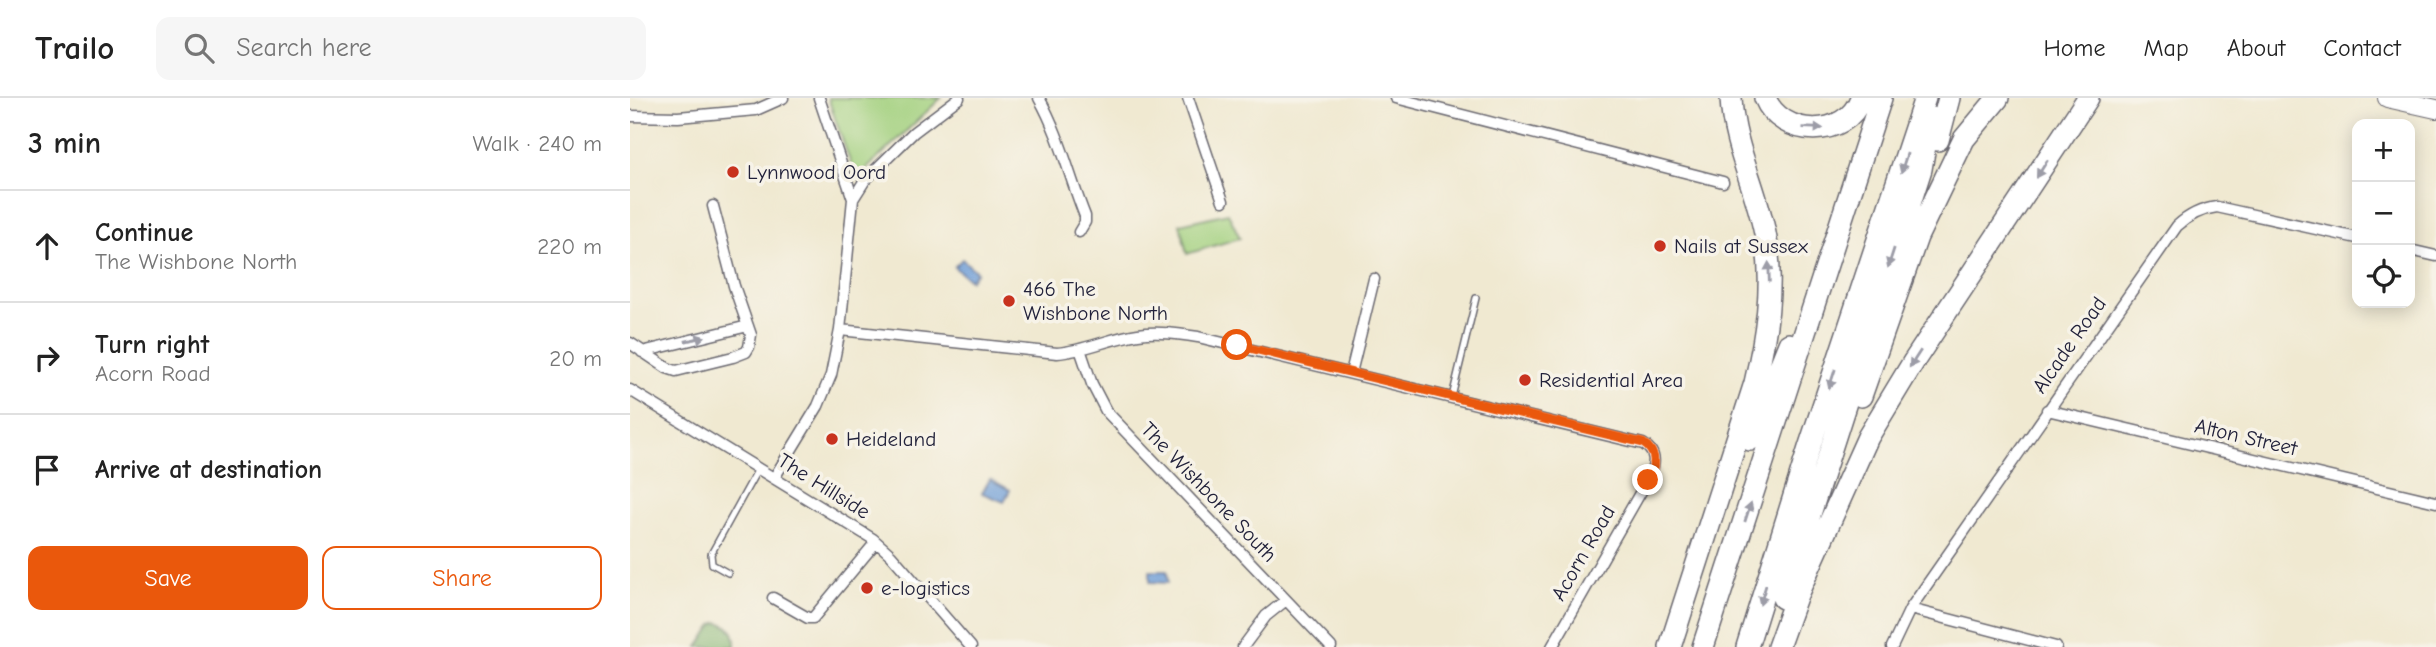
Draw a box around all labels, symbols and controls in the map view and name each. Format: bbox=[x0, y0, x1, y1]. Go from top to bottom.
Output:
search box bbox=[156, 17, 646, 80]
text: Trailo bbox=[35, 29, 114, 67]
icon: search bbox=[180, 29, 218, 67]
text: Search here bbox=[236, 33, 372, 63]
text: Home bbox=[2044, 34, 2105, 62]
text: Map bbox=[2143, 34, 2189, 62]
text: About bbox=[2227, 34, 2285, 62]
text: Contact bbox=[2323, 34, 2401, 62]
map controls bbox=[2352, 119, 2415, 308]
button: + bbox=[2352, 119, 2415, 182]
one-way arrow bbox=[1802, 122, 1824, 133]
text: 3 min bbox=[28, 126, 101, 161]
text: Walk · 240 m bbox=[472, 130, 602, 157]
one-way arrow bbox=[1898, 152, 1909, 173]
place label: Lynnwood Oord bbox=[747, 160, 886, 184]
one-way arrow bbox=[2035, 160, 2048, 179]
marker: Lynnwood Oord bbox=[725, 164, 741, 180]
button: − bbox=[2352, 182, 2415, 245]
text: Continue bbox=[95, 218, 193, 248]
icon: ahead bbox=[28, 227, 66, 265]
text: 220 m bbox=[537, 233, 602, 260]
place label: Nails at Sussex bbox=[1674, 234, 1808, 258]
marker: Nails at Sussex bbox=[1652, 238, 1668, 254]
button: locate bbox=[2352, 245, 2415, 308]
text: The Wishbone North bbox=[95, 248, 297, 275]
one-way arrow bbox=[1886, 248, 1896, 269]
one-way arrow bbox=[1763, 261, 1774, 283]
place label: 466 The Wishbone North bbox=[1023, 277, 1168, 325]
street label: Alcade Road bbox=[2027, 292, 2111, 398]
marker: 466 The Wishbone North bbox=[1001, 293, 1017, 309]
route start bbox=[1221, 329, 1252, 360]
text: Turn right bbox=[95, 330, 209, 360]
one-way arrow bbox=[684, 334, 706, 345]
icon: right bbox=[28, 339, 66, 377]
text: 20 m bbox=[549, 345, 602, 372]
one-way arrow bbox=[1909, 349, 1922, 368]
text: Acorn Road bbox=[95, 360, 211, 387]
place label: Residential Area bbox=[1539, 368, 1683, 392]
one-way arrow bbox=[1826, 368, 1837, 389]
marker: Residential Area bbox=[1517, 372, 1533, 388]
street label: Alton Street bbox=[2192, 414, 2301, 461]
street label: The Wishbone South bbox=[1136, 417, 1282, 567]
place label: Heideland bbox=[846, 427, 936, 451]
marker: Heideland bbox=[824, 431, 840, 447]
street label: The Hillside bbox=[774, 448, 874, 524]
icon: arrive bbox=[28, 451, 66, 489]
text: Arrive at destination bbox=[95, 455, 322, 485]
route end bbox=[1632, 464, 1663, 495]
street label: Acorn Road bbox=[1546, 501, 1620, 605]
one-way arrow bbox=[1743, 502, 1754, 523]
button: Save bbox=[28, 546, 308, 610]
button: Share bbox=[322, 546, 602, 610]
place label: e-logistics bbox=[881, 576, 970, 600]
marker: e-logistics bbox=[859, 580, 875, 596]
one-way arrow bbox=[1757, 585, 1768, 606]

